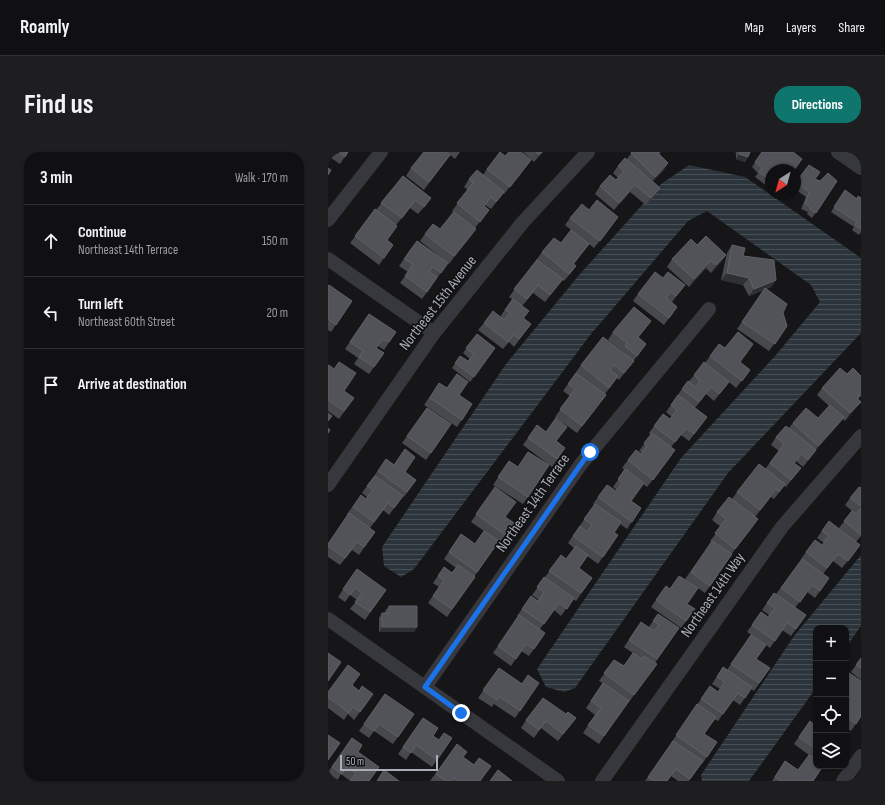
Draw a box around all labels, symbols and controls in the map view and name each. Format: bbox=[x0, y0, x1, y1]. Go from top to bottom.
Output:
text: Roamly bbox=[20, 16, 70, 39]
text: Map bbox=[744, 19, 764, 36]
text: Layers bbox=[786, 19, 816, 36]
text: Share bbox=[838, 19, 865, 36]
button: Directions bbox=[774, 86, 861, 123]
text: Find us bbox=[24, 88, 93, 121]
north arrow bbox=[765, 164, 801, 200]
text: 3 min bbox=[40, 168, 73, 188]
text: Walk · 170 m bbox=[235, 170, 288, 186]
text: Continue bbox=[78, 223, 127, 242]
icon: ahead bbox=[40, 230, 62, 252]
text: 150 m bbox=[262, 233, 288, 249]
text: Northeast 14th Terrace bbox=[78, 242, 178, 258]
street label: Northeast 15th Avenue bbox=[395, 252, 481, 354]
text: Turn left bbox=[78, 295, 123, 314]
icon: left bbox=[40, 302, 62, 324]
text: 20 m bbox=[266, 305, 288, 321]
text: Northeast 60th Street bbox=[78, 314, 175, 330]
icon: arrive bbox=[40, 374, 62, 396]
text: Arrive at destination bbox=[78, 375, 187, 394]
route start bbox=[581, 443, 599, 461]
street label: Northeast 14th Terrace bbox=[492, 450, 574, 556]
street label: Northeast 14th Way bbox=[677, 549, 749, 641]
map controls bbox=[813, 625, 849, 769]
button: + bbox=[813, 625, 849, 661]
button: − bbox=[813, 661, 849, 697]
button: locate bbox=[813, 697, 849, 733]
route end bbox=[452, 704, 470, 722]
button: layers bbox=[813, 733, 849, 769]
scale bar bbox=[340, 753, 438, 772]
text: 50 m bbox=[346, 755, 364, 768]

